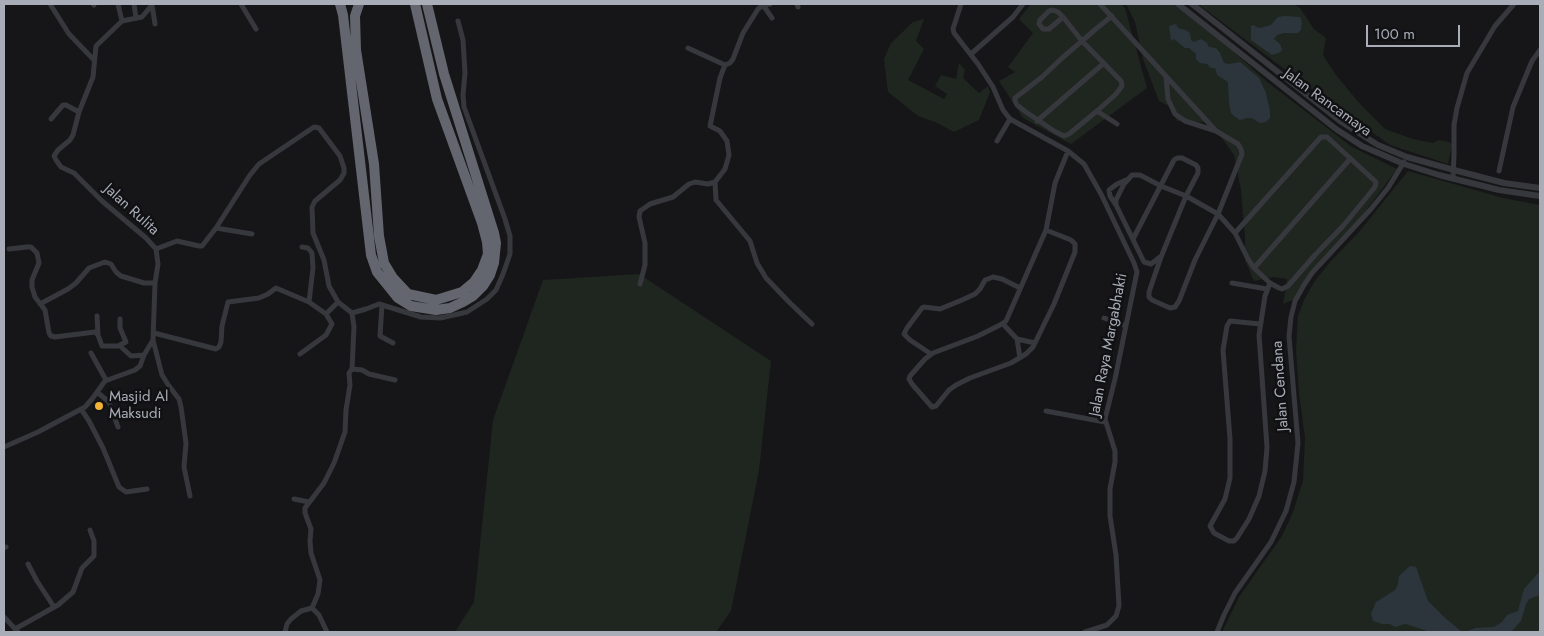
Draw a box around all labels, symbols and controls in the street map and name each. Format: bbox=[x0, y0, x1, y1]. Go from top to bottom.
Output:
scale bar bbox=[1369, 15, 1463, 47]
text: 100 m bbox=[1374, 23, 1415, 45]
street label: Jalan Rancamaya bbox=[1279, 65, 1375, 141]
street label: Jalan Rulita bbox=[100, 180, 162, 240]
street label: Jalan Raya Margabhakti bbox=[1086, 272, 1132, 418]
street label: Jalan Cendana bbox=[1269, 340, 1293, 432]
place label: Masjid Al Maksudi bbox=[109, 388, 168, 423]
marker: Masjid Al Maksudi bbox=[93, 400, 105, 412]

